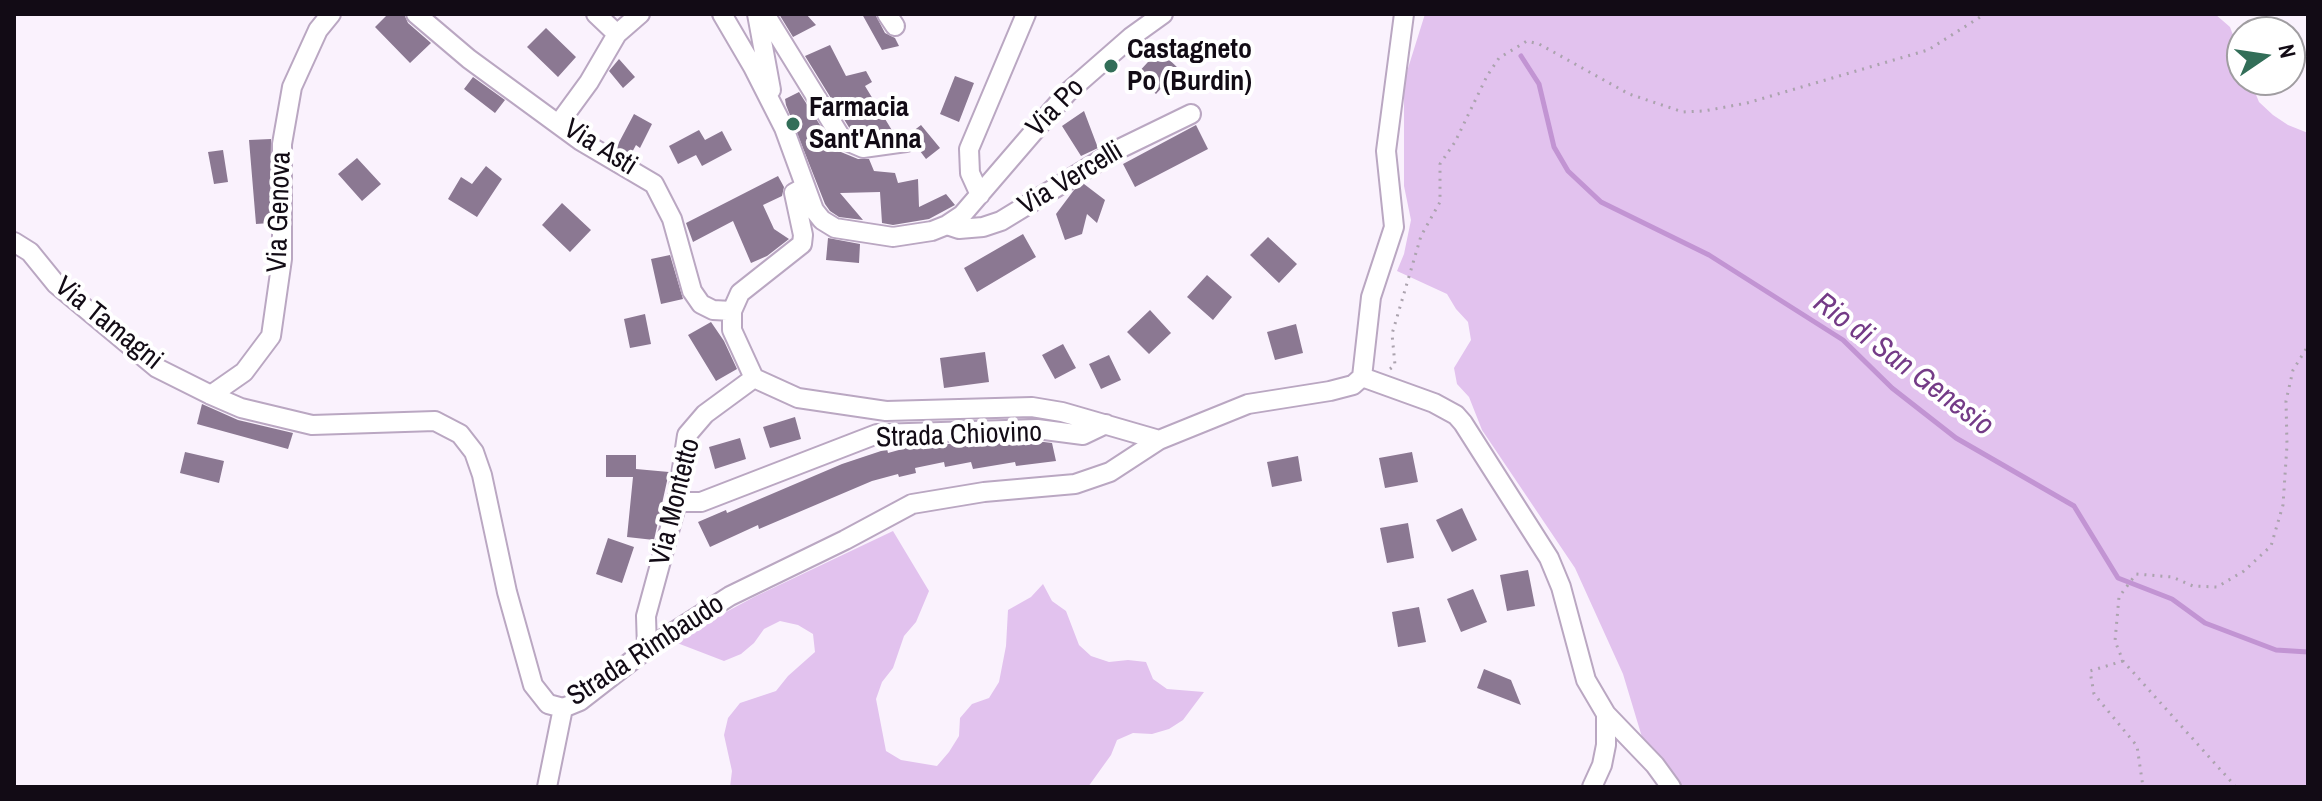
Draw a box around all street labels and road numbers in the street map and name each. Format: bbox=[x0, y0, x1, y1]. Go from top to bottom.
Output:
street label: Via Po bbox=[1020, 72, 1092, 144]
street label: Via Asti bbox=[557, 113, 643, 183]
street label: Via Vercelli bbox=[1013, 135, 1129, 223]
street label: Via Genova bbox=[261, 151, 299, 273]
street label: Via Tamagni bbox=[47, 270, 169, 378]
street label: Strada Chiovino bbox=[876, 416, 1042, 456]
street label: Via Montetto bbox=[644, 435, 708, 569]
street label: Strada Rimbaudo bbox=[561, 588, 731, 714]

